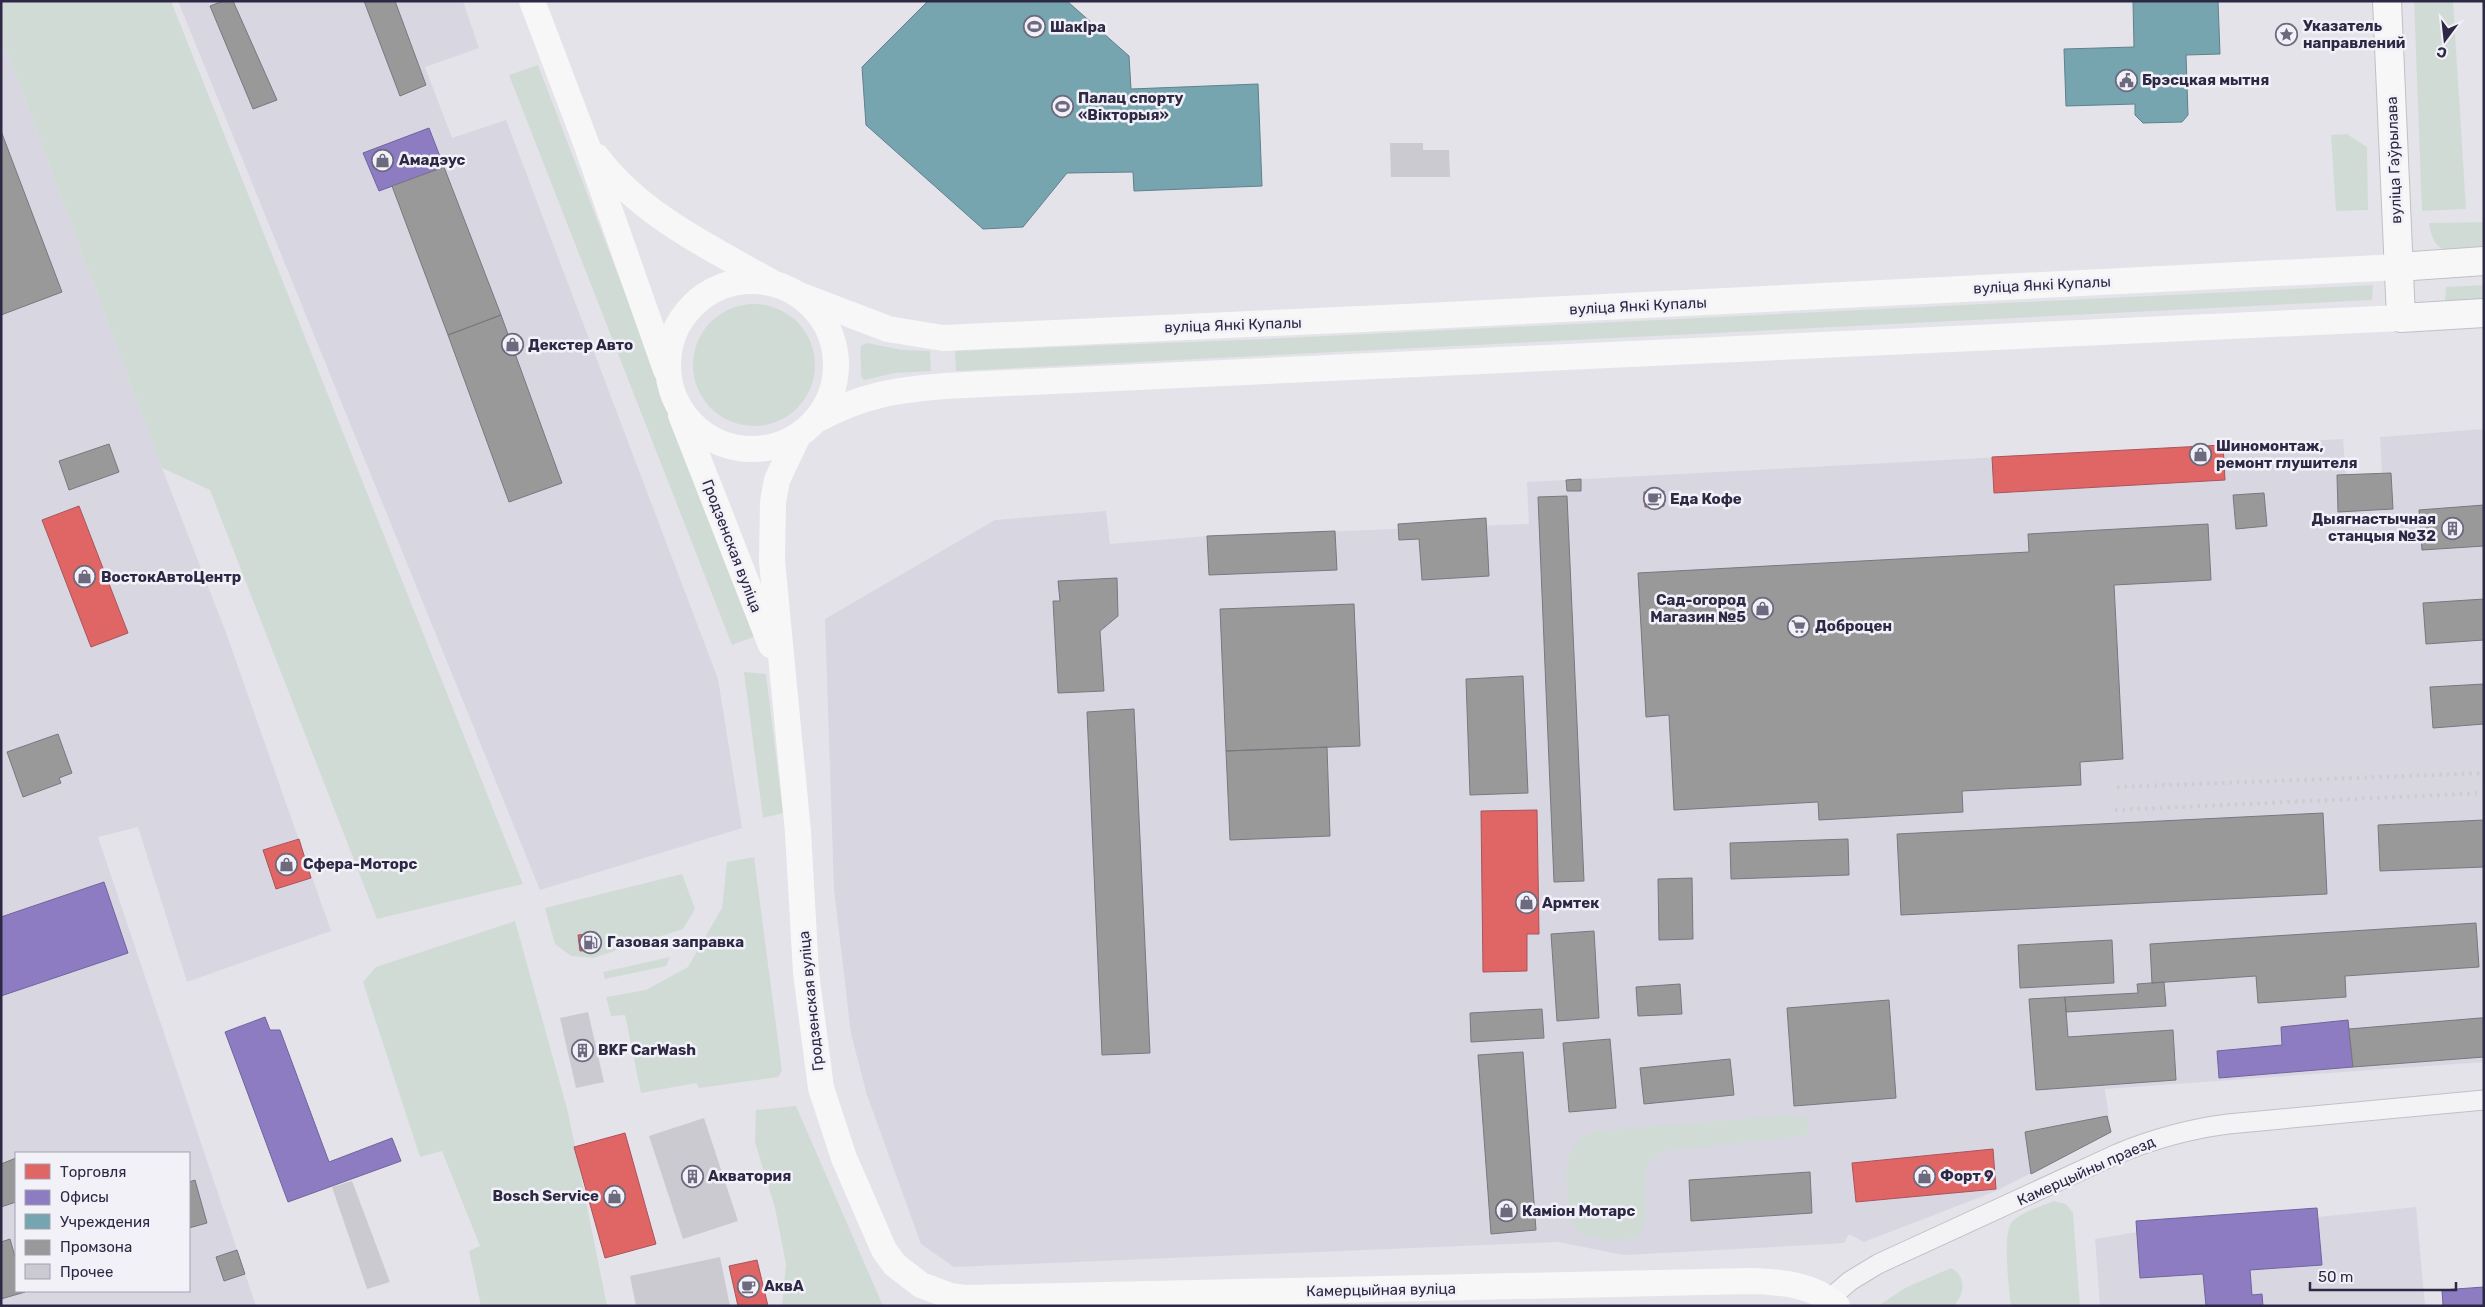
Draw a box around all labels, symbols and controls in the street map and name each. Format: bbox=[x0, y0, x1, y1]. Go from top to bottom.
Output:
sports icon: ШакІра bbox=[1022, 15, 1046, 39]
north arrow bbox=[2420, 15, 2470, 65]
place label: Указатель направлений bbox=[2303, 17, 2405, 52]
place label: ШакІра bbox=[1050, 18, 1106, 36]
place icon: Указатель направлений bbox=[2275, 23, 2299, 47]
text: С bbox=[2435, 43, 2449, 62]
public building icon: Брэсцкая мытня bbox=[2114, 68, 2138, 92]
place label: Брэсцкая мытня bbox=[2142, 71, 2269, 89]
place label: Палац спорту «Вікторыя» bbox=[1078, 89, 1183, 124]
sports icon: Палац спорту «Вікторыя» bbox=[1050, 95, 1074, 119]
street label: вуліца Гаўрылава bbox=[2383, 96, 2405, 224]
shop icon: Амадэус bbox=[371, 148, 395, 172]
place label: Амадэус bbox=[399, 151, 465, 169]
street label: вуліца Янкі Купалы bbox=[1973, 272, 2111, 298]
street label: вуліца Янкі Купалы bbox=[1569, 293, 1707, 319]
street label: вуліца Янкі Купалы bbox=[1164, 314, 1302, 336]
shop icon: Декстер Авто bbox=[500, 333, 524, 357]
place label: Декстер Авто bbox=[528, 336, 633, 354]
place label: Шиномонтаж, ремонт глушителя bbox=[2216, 437, 2358, 472]
shop icon: Шиномонтаж, ремонт глушителя bbox=[2188, 443, 2212, 467]
street label: Гродзенская вуліца bbox=[698, 477, 766, 615]
cafe icon: Еда Кофе bbox=[1642, 487, 1666, 511]
place label: Еда Кофе bbox=[1670, 490, 1742, 508]
place label: Дыягнастычная станцыя №32 bbox=[2312, 510, 2436, 545]
building icon: Дыягнастычная станцыя №32 bbox=[2440, 516, 2464, 540]
shop icon: ВостокАвтоЦентр bbox=[73, 565, 97, 589]
place label: ВостокАвтоЦентр bbox=[101, 568, 241, 586]
place label: Сад-огород Магазин №5 bbox=[1650, 591, 1746, 626]
shop icon: Сад-огород Магазин №5 bbox=[1750, 597, 1774, 621]
supermarket icon: Доброцен bbox=[1787, 614, 1811, 638]
place label: Доброцен bbox=[1815, 617, 1892, 635]
shop icon: Сфера-Моторс bbox=[275, 852, 299, 876]
place label: Сфера-Моторс bbox=[303, 855, 417, 873]
shop icon: Армтек bbox=[1514, 891, 1538, 915]
place label: Армтек bbox=[1542, 894, 1599, 912]
fuel station icon: Газовая заправка bbox=[579, 930, 603, 954]
street label: Гродзенская вуліца bbox=[795, 930, 827, 1072]
place label: Газовая заправка bbox=[607, 933, 744, 951]
building icon: BKF CarWash bbox=[570, 1038, 594, 1062]
place label: BKF CarWash bbox=[598, 1041, 696, 1059]
street label: Камерцыйны праезд bbox=[2014, 1132, 2158, 1210]
legend bbox=[15, 1152, 190, 1292]
text: Торговля bbox=[60, 1163, 126, 1181]
building icon: Акватория bbox=[680, 1164, 704, 1188]
shop icon: Форт 9 bbox=[1912, 1164, 1936, 1188]
place label: Акватория bbox=[708, 1167, 791, 1185]
place label: Форт 9 bbox=[1940, 1167, 1994, 1185]
shop icon: Bosch Service bbox=[603, 1184, 627, 1208]
place label: Bosch Service bbox=[493, 1187, 599, 1205]
text: Офисы bbox=[60, 1188, 109, 1206]
shop icon: Каміон Мотарс bbox=[1494, 1199, 1518, 1223]
place label: Каміон Мотарс bbox=[1522, 1202, 1636, 1220]
text: Учреждения bbox=[60, 1213, 150, 1231]
text: Промзона bbox=[60, 1238, 132, 1256]
scale bar bbox=[2310, 1260, 2456, 1292]
text: Прочее bbox=[60, 1263, 113, 1281]
text: 50 m bbox=[2318, 1268, 2353, 1286]
cafe icon: АквА bbox=[736, 1274, 760, 1298]
place label: АквА bbox=[764, 1277, 804, 1295]
street label: Камерцыйная вуліца bbox=[1306, 1280, 1456, 1300]

